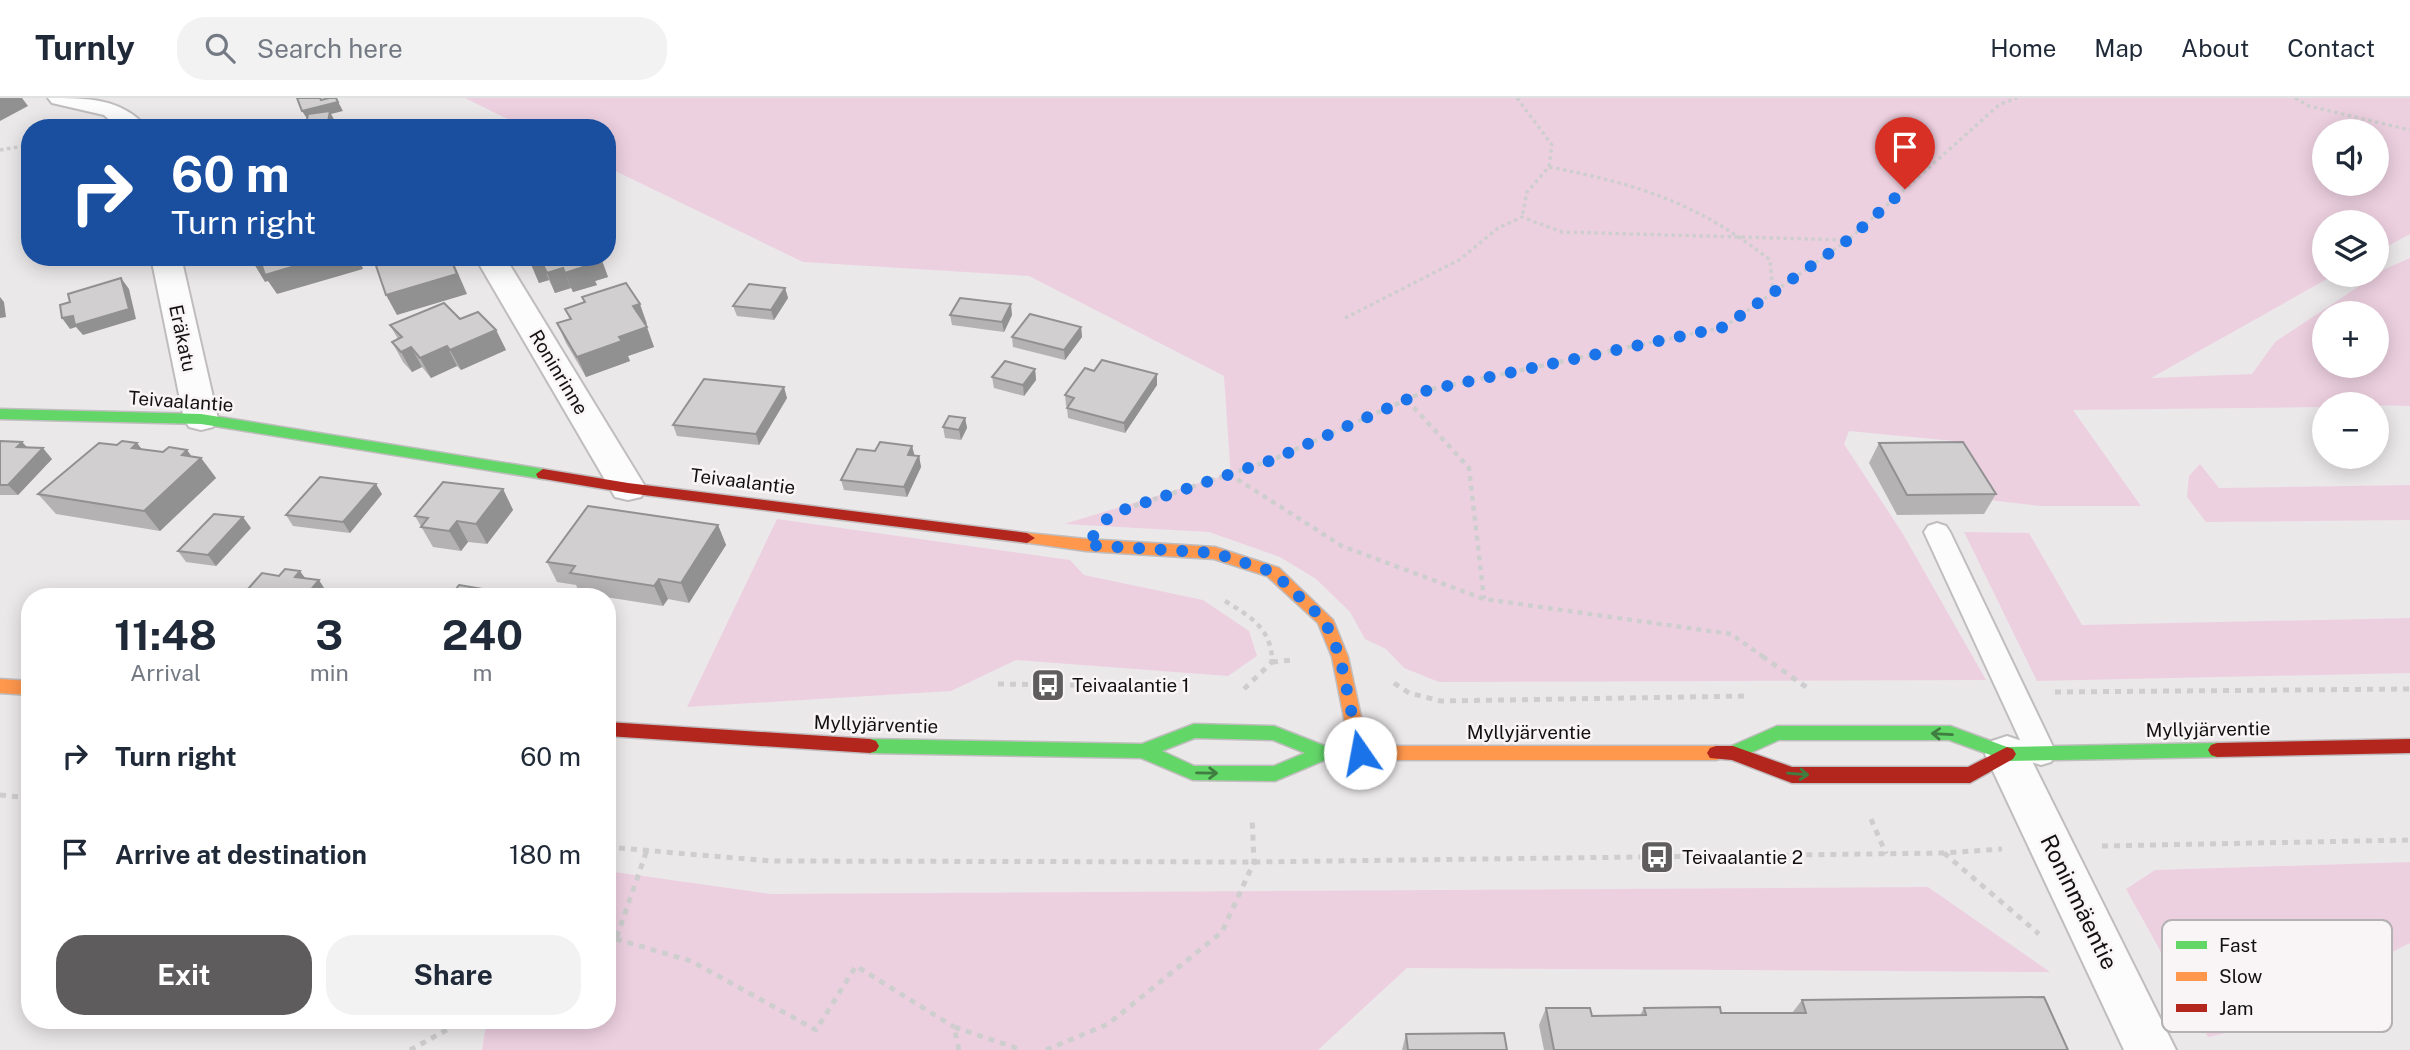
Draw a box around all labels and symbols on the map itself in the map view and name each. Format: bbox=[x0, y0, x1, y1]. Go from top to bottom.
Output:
pin bbox=[1875, 117, 1935, 189]
street label: Eräkatu bbox=[165, 302, 201, 374]
street label: Roninrinne bbox=[525, 326, 593, 418]
street label: Teivaalantie bbox=[128, 386, 234, 416]
street label: Teivaalantie bbox=[689, 464, 797, 498]
bus stop icon: Teivaalantie 1 bbox=[1029, 666, 1067, 704]
place label: Teivaalantie 1 bbox=[1072, 674, 1190, 696]
street label: Myllyjärventie bbox=[813, 711, 939, 737]
position arrow bbox=[1323, 716, 1397, 790]
street label: Myllyjärventie bbox=[2145, 717, 2271, 741]
street label: Myllyjärventie bbox=[1467, 721, 1591, 743]
one-way arrow bbox=[1931, 727, 1954, 740]
one-way arrow bbox=[1195, 766, 1218, 780]
one-way arrow bbox=[1786, 768, 1809, 781]
street label: Roninmäentie bbox=[2035, 830, 2124, 974]
bus stop icon: Teivaalantie 2 bbox=[1638, 838, 1676, 876]
place label: Teivaalantie 2 bbox=[1682, 846, 1803, 868]
legend bbox=[2162, 920, 2392, 1032]
text: Fast bbox=[2219, 934, 2257, 956]
text: Slow bbox=[2219, 965, 2263, 987]
text: Jam bbox=[2219, 997, 2253, 1019]

